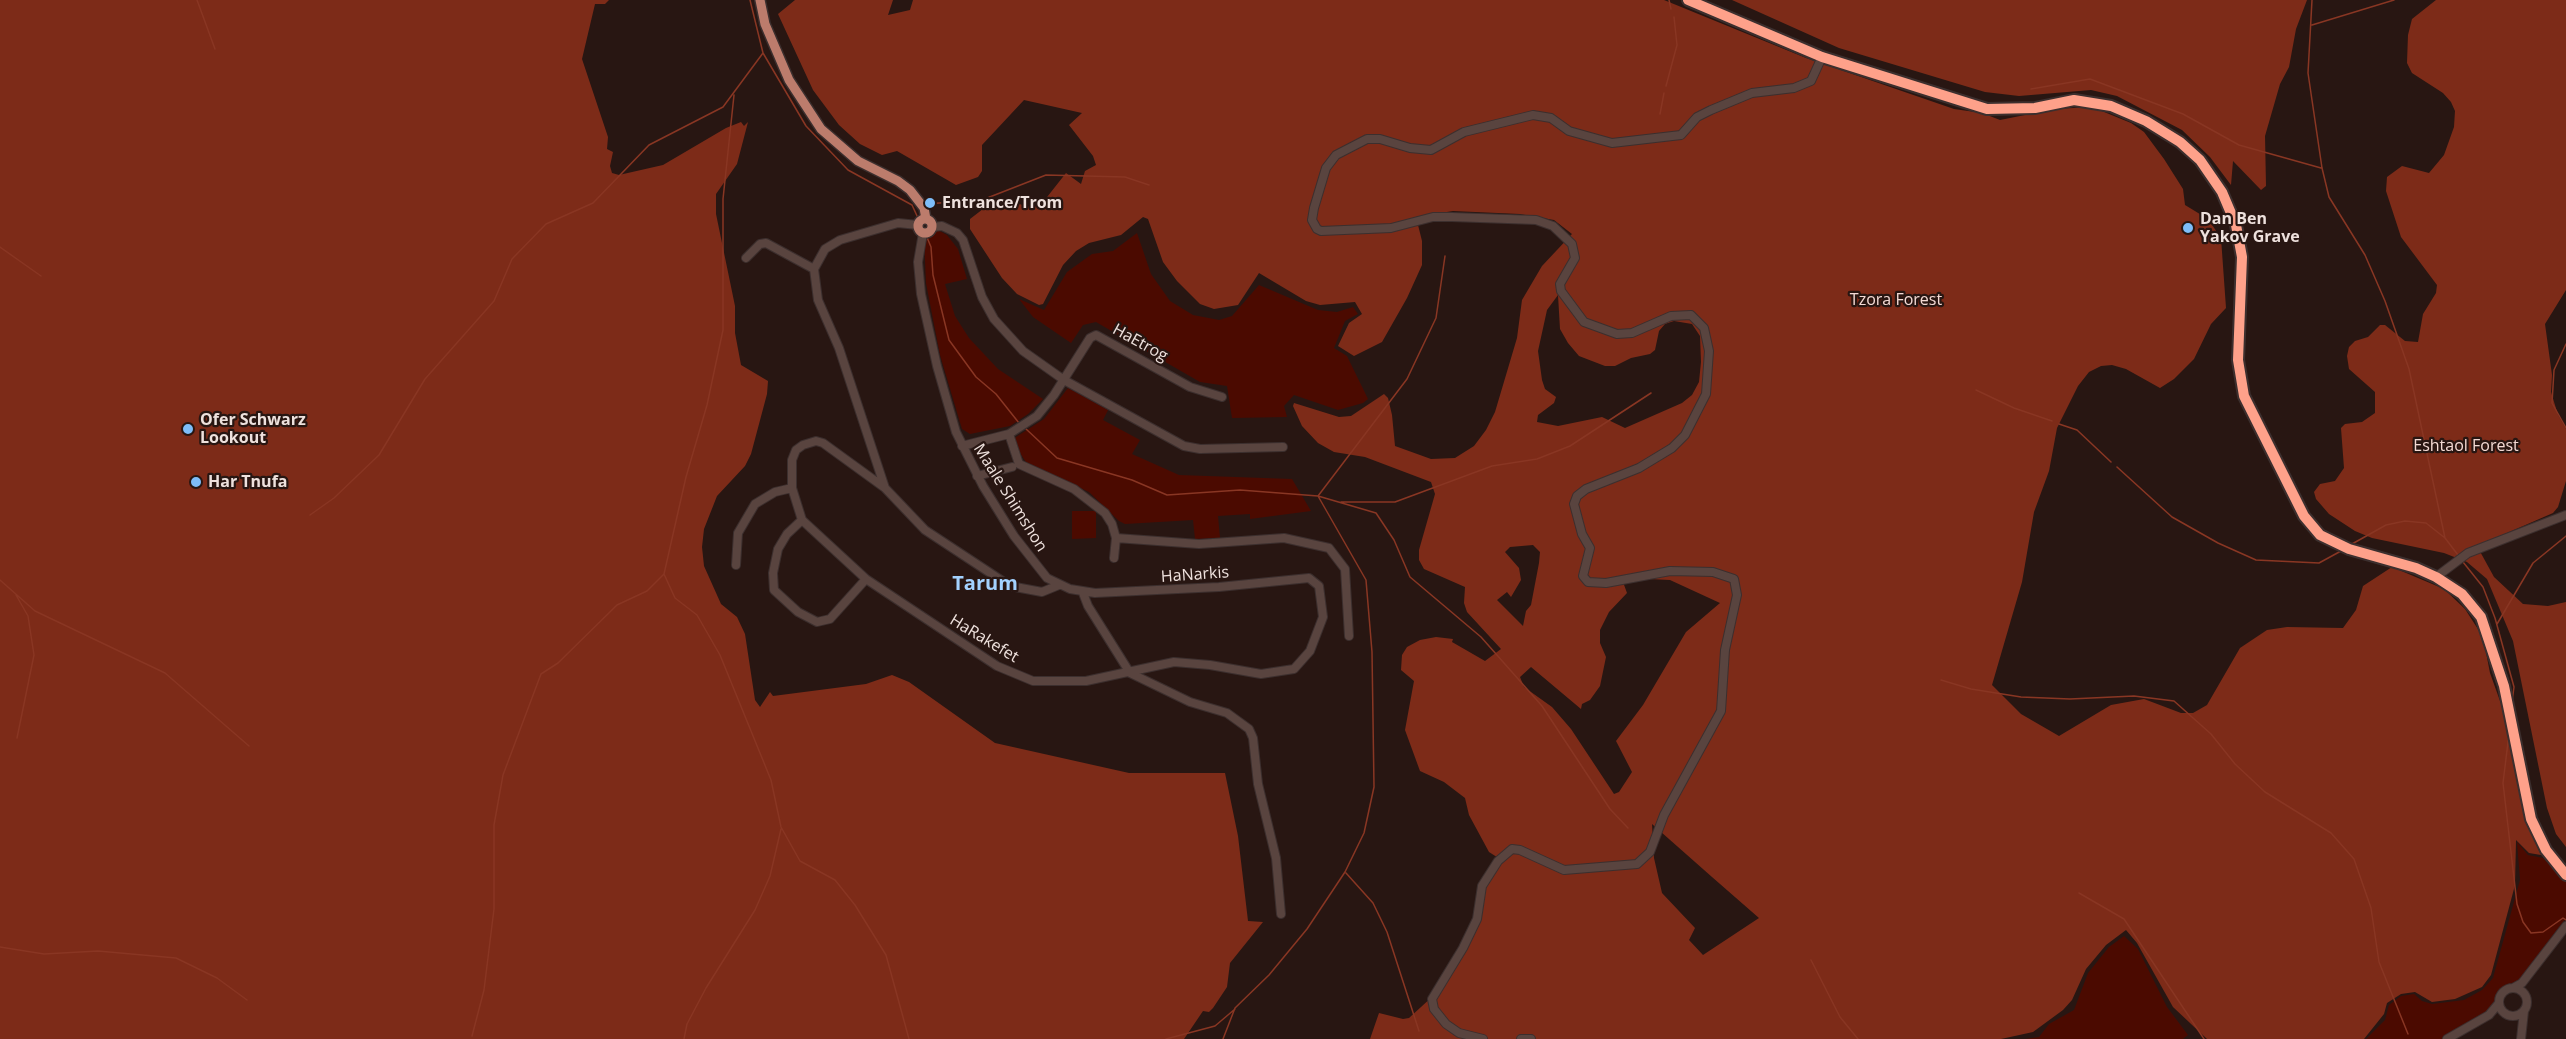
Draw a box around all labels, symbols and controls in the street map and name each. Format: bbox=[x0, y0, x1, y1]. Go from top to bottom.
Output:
place label: Entrance/Trom bbox=[942, 193, 1062, 213]
marker: Entrance/Trom bbox=[923, 196, 937, 210]
place label: Dan Ben Yakov Grave bbox=[2200, 209, 2300, 247]
marker: Dan Ben Yakov Grave bbox=[2181, 221, 2195, 235]
park label: Tzora Forest bbox=[1850, 290, 1942, 310]
street label: HaEtrog bbox=[1109, 320, 1171, 366]
place label: Ofer Schwarz Lookout bbox=[200, 410, 306, 448]
marker: Ofer Schwarz Lookout bbox=[181, 422, 195, 436]
park label: Eshtaol Forest bbox=[2413, 436, 2519, 456]
street label: Maale Shimshon bbox=[969, 440, 1051, 556]
place label: Har Tnufa bbox=[208, 472, 287, 492]
marker: Har Tnufa bbox=[189, 475, 203, 489]
street label: HaNarkis bbox=[1160, 563, 1230, 587]
district label: Tarum bbox=[952, 572, 1018, 596]
street label: HaRakefet bbox=[946, 611, 1022, 667]

